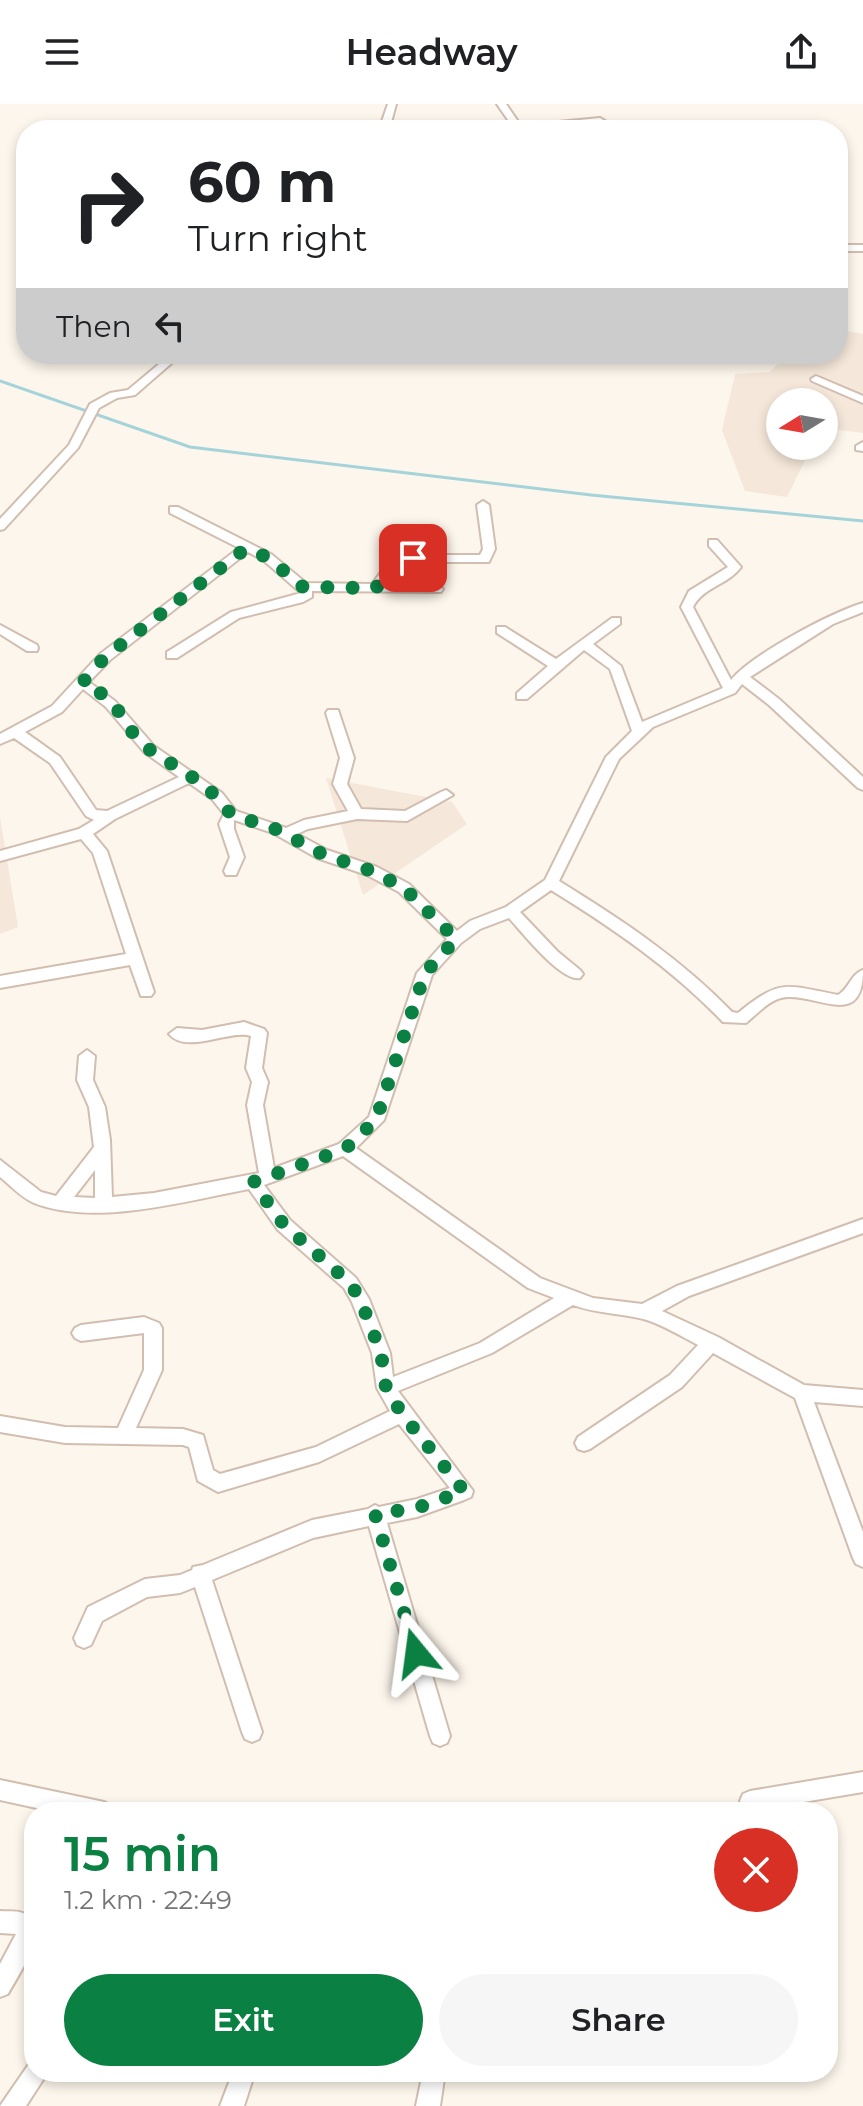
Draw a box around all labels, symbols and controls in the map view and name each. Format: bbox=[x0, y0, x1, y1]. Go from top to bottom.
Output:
icon: menu bbox=[40, 30, 84, 74]
text: Headway bbox=[345, 30, 518, 74]
icon: share bbox=[779, 30, 823, 74]
text: 60 m bbox=[188, 148, 336, 216]
icon: right bbox=[56, 152, 160, 256]
text: Turn right bbox=[188, 216, 368, 260]
icon: left bbox=[148, 304, 192, 348]
text: Then bbox=[56, 308, 132, 345]
north arrow bbox=[766, 388, 838, 460]
map controls bbox=[766, 388, 838, 460]
pin bbox=[379, 524, 447, 592]
icon: arrive bbox=[391, 536, 435, 580]
position arrow bbox=[374, 1611, 458, 1695]
text: 15 min bbox=[64, 1825, 221, 1883]
button: close bbox=[714, 1828, 798, 1912]
text: 1.2 km · 22:49 bbox=[64, 1884, 232, 1916]
button: Exit bbox=[64, 1974, 423, 2066]
button: Share bbox=[439, 1974, 798, 2066]

